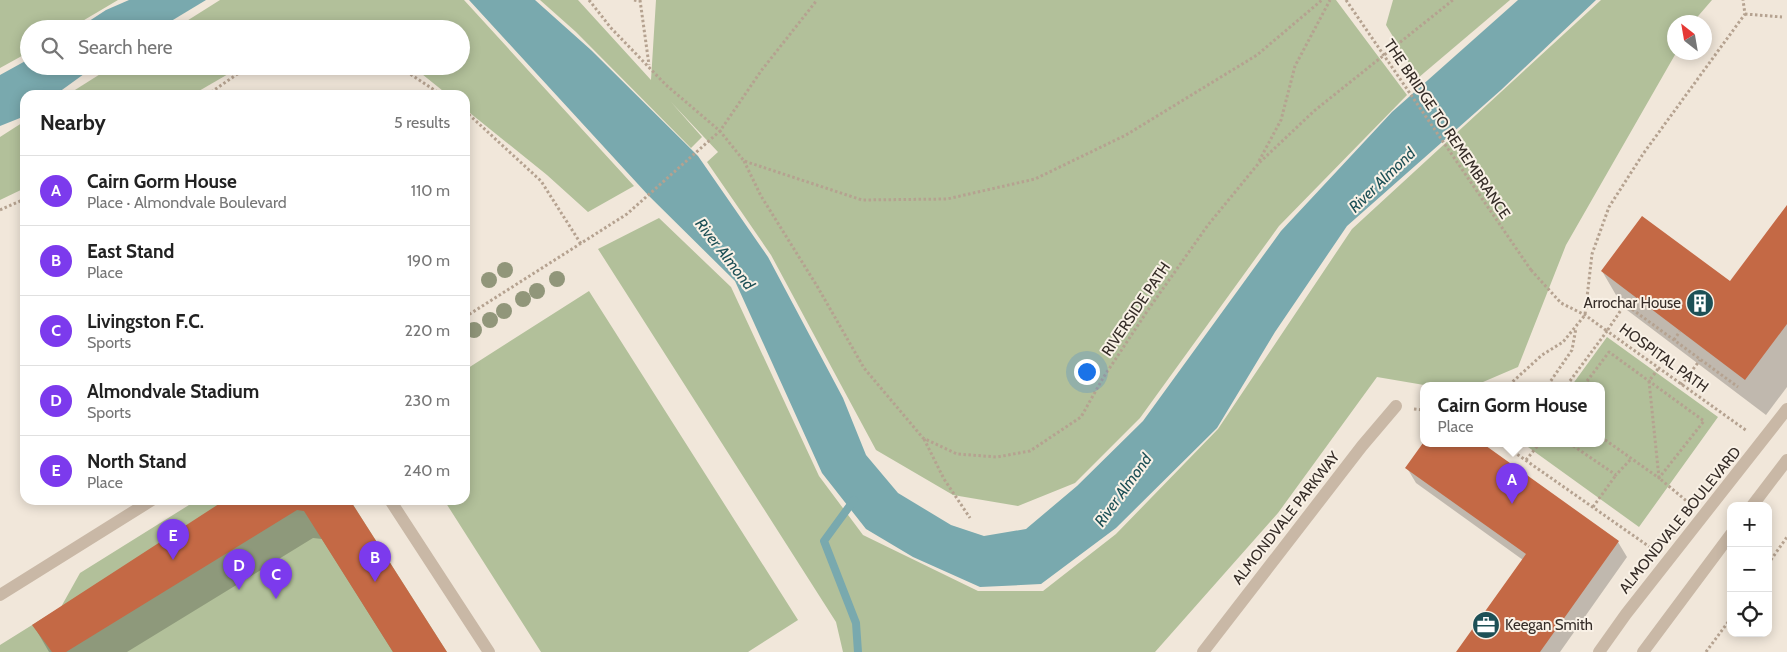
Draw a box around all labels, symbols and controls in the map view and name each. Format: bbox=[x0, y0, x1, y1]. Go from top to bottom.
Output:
north arrow bbox=[1667, 15, 1712, 60]
search box bbox=[20, 20, 470, 75]
icon: search bbox=[38, 34, 66, 62]
text: Search here bbox=[78, 36, 172, 59]
street label: THE BRIDGE TO REMEMBRANCE bbox=[1380, 36, 1514, 222]
text: Nearby bbox=[40, 110, 106, 135]
text: 5 results bbox=[394, 113, 450, 132]
water label: River Almond bbox=[1345, 143, 1420, 216]
text: Cairn Gorm House bbox=[87, 170, 237, 193]
text: A bbox=[51, 181, 61, 200]
text: 110 m bbox=[411, 181, 450, 200]
text: Place · Almondvale Boulevard bbox=[87, 193, 287, 212]
water label: River Almond bbox=[691, 215, 759, 294]
text: East Stand bbox=[87, 240, 174, 263]
text: B bbox=[51, 251, 61, 270]
text: 190 m bbox=[407, 251, 450, 270]
street label: RIVERSIDE PATH bbox=[1098, 259, 1174, 359]
text: Place bbox=[87, 263, 123, 282]
building icon: Arrochar House bbox=[1685, 288, 1715, 318]
place label: Arrochar House bbox=[1584, 294, 1681, 312]
text: Livingston F.C. bbox=[87, 310, 204, 333]
street label: HOSPITAL PATH bbox=[1616, 320, 1712, 396]
text: C bbox=[51, 321, 61, 340]
text: 220 m bbox=[404, 321, 450, 340]
text: Sports bbox=[87, 333, 131, 352]
your location bbox=[1074, 359, 1100, 385]
text: Almondvale Stadium bbox=[87, 380, 259, 403]
popup bbox=[1420, 382, 1605, 447]
text: D bbox=[50, 391, 62, 410]
text: 230 m bbox=[404, 391, 450, 410]
text: Cairn Gorm House bbox=[1438, 394, 1587, 417]
text: Sports bbox=[87, 403, 131, 422]
text: Place bbox=[1438, 417, 1473, 436]
street label: ALMONDVALE BOULEVARD bbox=[1615, 443, 1745, 597]
street label: ALMONDVALE PARKWAY bbox=[1229, 448, 1344, 588]
water label: River Almond bbox=[1090, 449, 1156, 530]
text: North Stand bbox=[87, 450, 187, 473]
text: E bbox=[51, 461, 61, 480]
text: 240 m bbox=[404, 461, 450, 480]
pin: A bbox=[1496, 463, 1528, 504]
text: Place bbox=[87, 473, 123, 492]
map controls bbox=[1727, 502, 1772, 637]
button: + bbox=[1727, 502, 1772, 547]
pin: E bbox=[157, 519, 189, 560]
pin: B bbox=[359, 541, 391, 582]
button: − bbox=[1727, 547, 1772, 592]
pin: D bbox=[223, 549, 255, 590]
pin: C bbox=[260, 558, 292, 599]
button: locate bbox=[1727, 592, 1772, 637]
office icon: Keegan Smith bbox=[1471, 610, 1501, 640]
place label: Keegan Smith bbox=[1505, 616, 1593, 634]

